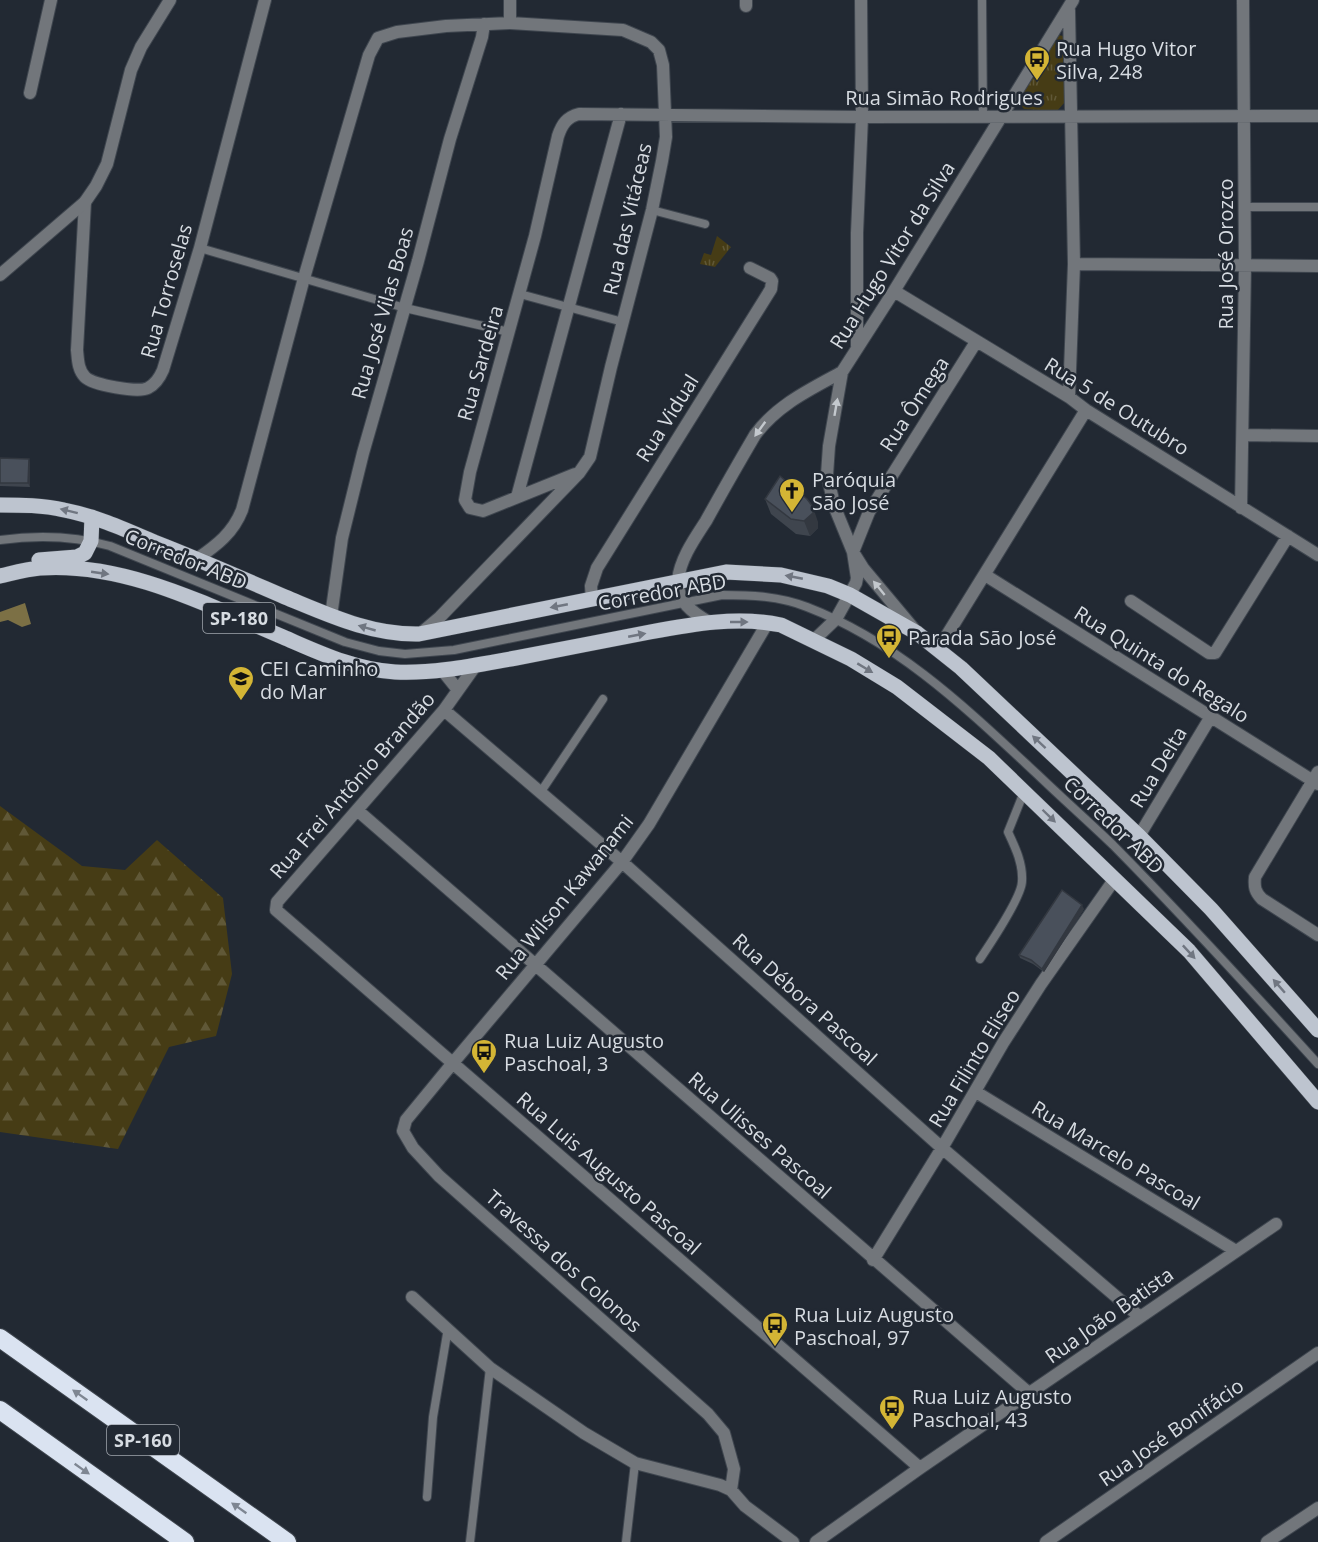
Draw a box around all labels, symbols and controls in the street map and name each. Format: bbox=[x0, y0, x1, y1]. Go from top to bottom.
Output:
place label: Rua Hugo Vitor Silva, 248 bbox=[1056, 35, 1196, 85]
bus stop icon: Rua Hugo Vitor Silva, 248 bbox=[1022, 44, 1052, 82]
street label: Rua Simão Rodrigues bbox=[845, 84, 1043, 111]
street label: Rua das Vitáceas bbox=[596, 140, 658, 298]
street label: Rua Hugo Vitor da Silva bbox=[823, 156, 961, 354]
street label: Rua José Orozco bbox=[1212, 178, 1239, 330]
street label: Rua Torroselas bbox=[134, 221, 198, 361]
street label: Rua José Vilas Boas bbox=[345, 224, 419, 402]
street label: Rua Sardeira bbox=[451, 302, 509, 424]
street label: Rua Ômega bbox=[873, 351, 955, 457]
street label: Rua 5 de Outubro bbox=[1040, 351, 1194, 461]
street label: Rua Vidual bbox=[629, 369, 705, 467]
one-way arrow bbox=[831, 397, 840, 416]
one-way arrow bbox=[754, 420, 766, 436]
place label: Paróquia São José bbox=[812, 466, 896, 516]
church icon: Paróquia São José bbox=[777, 476, 807, 514]
one-way arrow bbox=[60, 506, 78, 516]
street label: Corredor ABD bbox=[121, 522, 251, 596]
street label: Corredor ABD bbox=[596, 567, 728, 617]
one-way arrow bbox=[90, 568, 109, 577]
one-way arrow bbox=[784, 572, 803, 581]
one-way arrow bbox=[873, 581, 886, 596]
street label: Rua Quinta do Regalo bbox=[1069, 599, 1255, 729]
one-way arrow bbox=[549, 602, 568, 611]
road number: SP-180 bbox=[203, 603, 275, 633]
one-way arrow bbox=[729, 617, 748, 627]
bus stop icon: Parada São José bbox=[874, 622, 904, 660]
one-way arrow bbox=[358, 623, 377, 633]
place label: Parada São José bbox=[908, 624, 1056, 651]
one-way arrow bbox=[627, 630, 646, 639]
place label: CEI Caminho do Mar bbox=[260, 655, 378, 705]
one-way arrow bbox=[857, 662, 873, 673]
school or university icon: CEI Caminho do Mar bbox=[226, 664, 256, 702]
street label: Rua Frei Antônio Brandão bbox=[263, 686, 441, 884]
street label: Rua Delta bbox=[1123, 721, 1193, 813]
one-way arrow bbox=[1032, 735, 1047, 749]
street label: Corredor ABD bbox=[1058, 770, 1170, 880]
street label: Rua Wilson Kawanami bbox=[489, 809, 639, 985]
one-way arrow bbox=[1042, 809, 1056, 823]
street label: Rua Débora Pascoal bbox=[727, 927, 883, 1071]
one-way arrow bbox=[1182, 945, 1196, 960]
one-way arrow bbox=[1273, 979, 1286, 994]
street label: Rua Filinto Eliseo bbox=[922, 984, 1026, 1132]
place label: Rua Luiz Augusto Paschoal, 3 bbox=[504, 1027, 664, 1077]
bus stop icon: Rua Luiz Augusto Paschoal, 3 bbox=[469, 1037, 499, 1075]
street label: Rua Ulisses Pascoal bbox=[683, 1065, 837, 1205]
street label: Rua Luis Augusto Pascoal bbox=[511, 1085, 707, 1261]
street label: Rua Marcelo Pascoal bbox=[1027, 1094, 1205, 1216]
street label: Travessa dos Colonos bbox=[480, 1184, 648, 1338]
street label: Rua João Batista bbox=[1040, 1261, 1178, 1369]
place label: Rua Luiz Augusto Paschoal, 97 bbox=[794, 1301, 954, 1351]
bus stop icon: Rua Luiz Augusto Paschoal, 97 bbox=[760, 1310, 790, 1348]
street label: Rua José Bonifácio bbox=[1093, 1372, 1249, 1492]
place label: Rua Luiz Augusto Paschoal, 43 bbox=[912, 1383, 1072, 1433]
one-way arrow bbox=[73, 1389, 89, 1401]
bus stop icon: Rua Luiz Augusto Paschoal, 43 bbox=[877, 1393, 907, 1431]
road number: SP-160 bbox=[107, 1425, 179, 1455]
one-way arrow bbox=[73, 1463, 89, 1475]
one-way arrow bbox=[232, 1502, 248, 1514]

